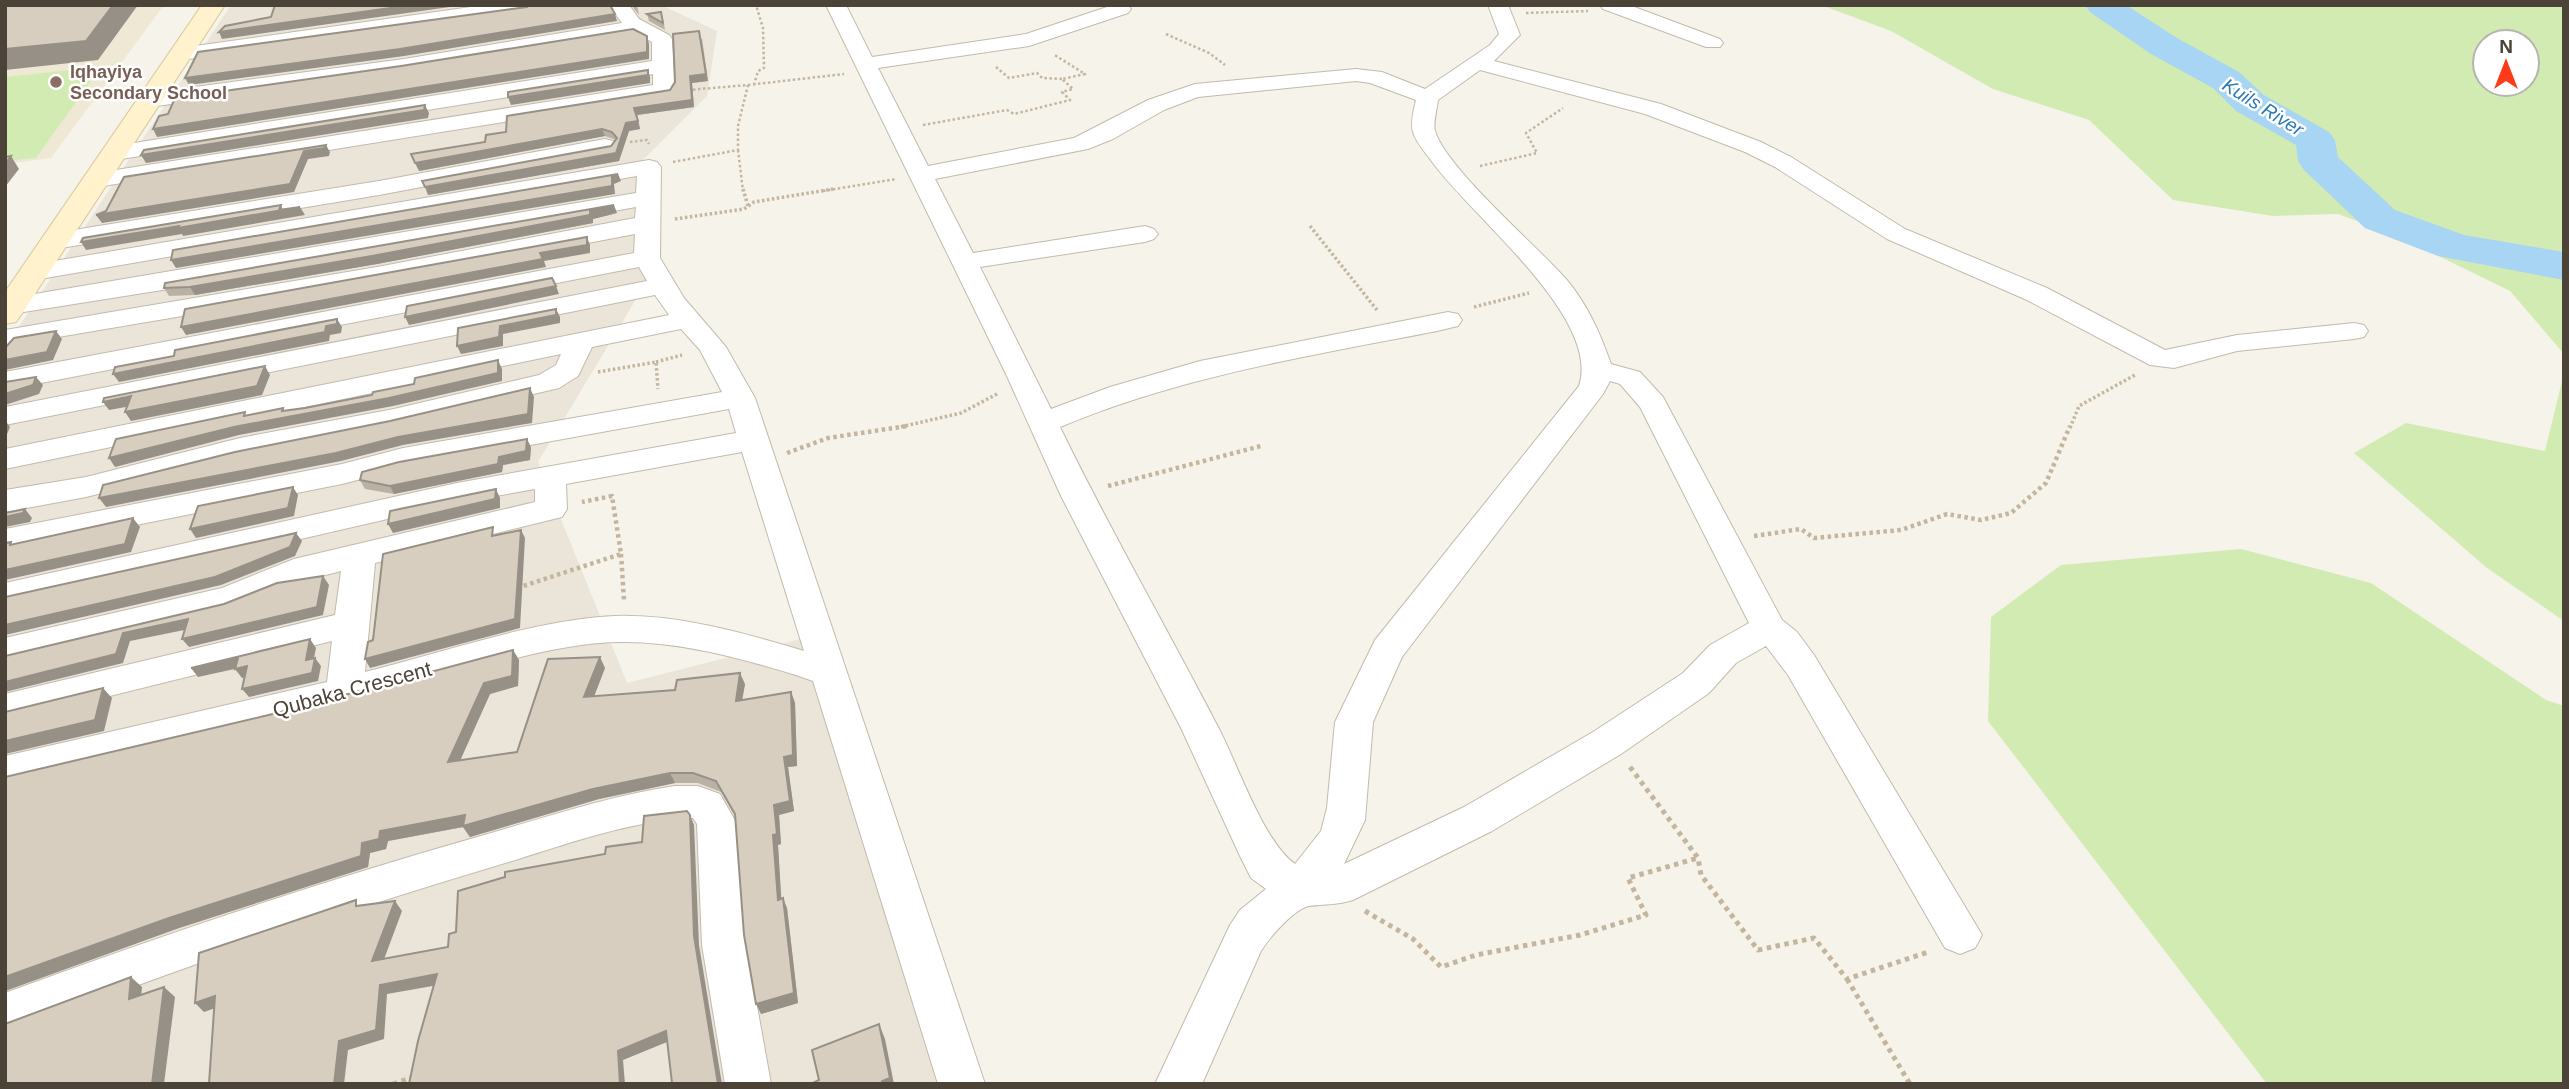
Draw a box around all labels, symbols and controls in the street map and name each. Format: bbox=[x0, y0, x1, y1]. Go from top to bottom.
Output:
north arrow bbox=[2471, 28, 2541, 98]
text: N bbox=[2499, 36, 2513, 57]
place label: Iqhayiya Secondary School bbox=[70, 62, 227, 103]
marker: Iqhayiya Secondary School bbox=[48, 74, 64, 90]
water label: Kuils River bbox=[2219, 74, 2308, 140]
street label: Qubaka Crescent bbox=[270, 657, 434, 721]

